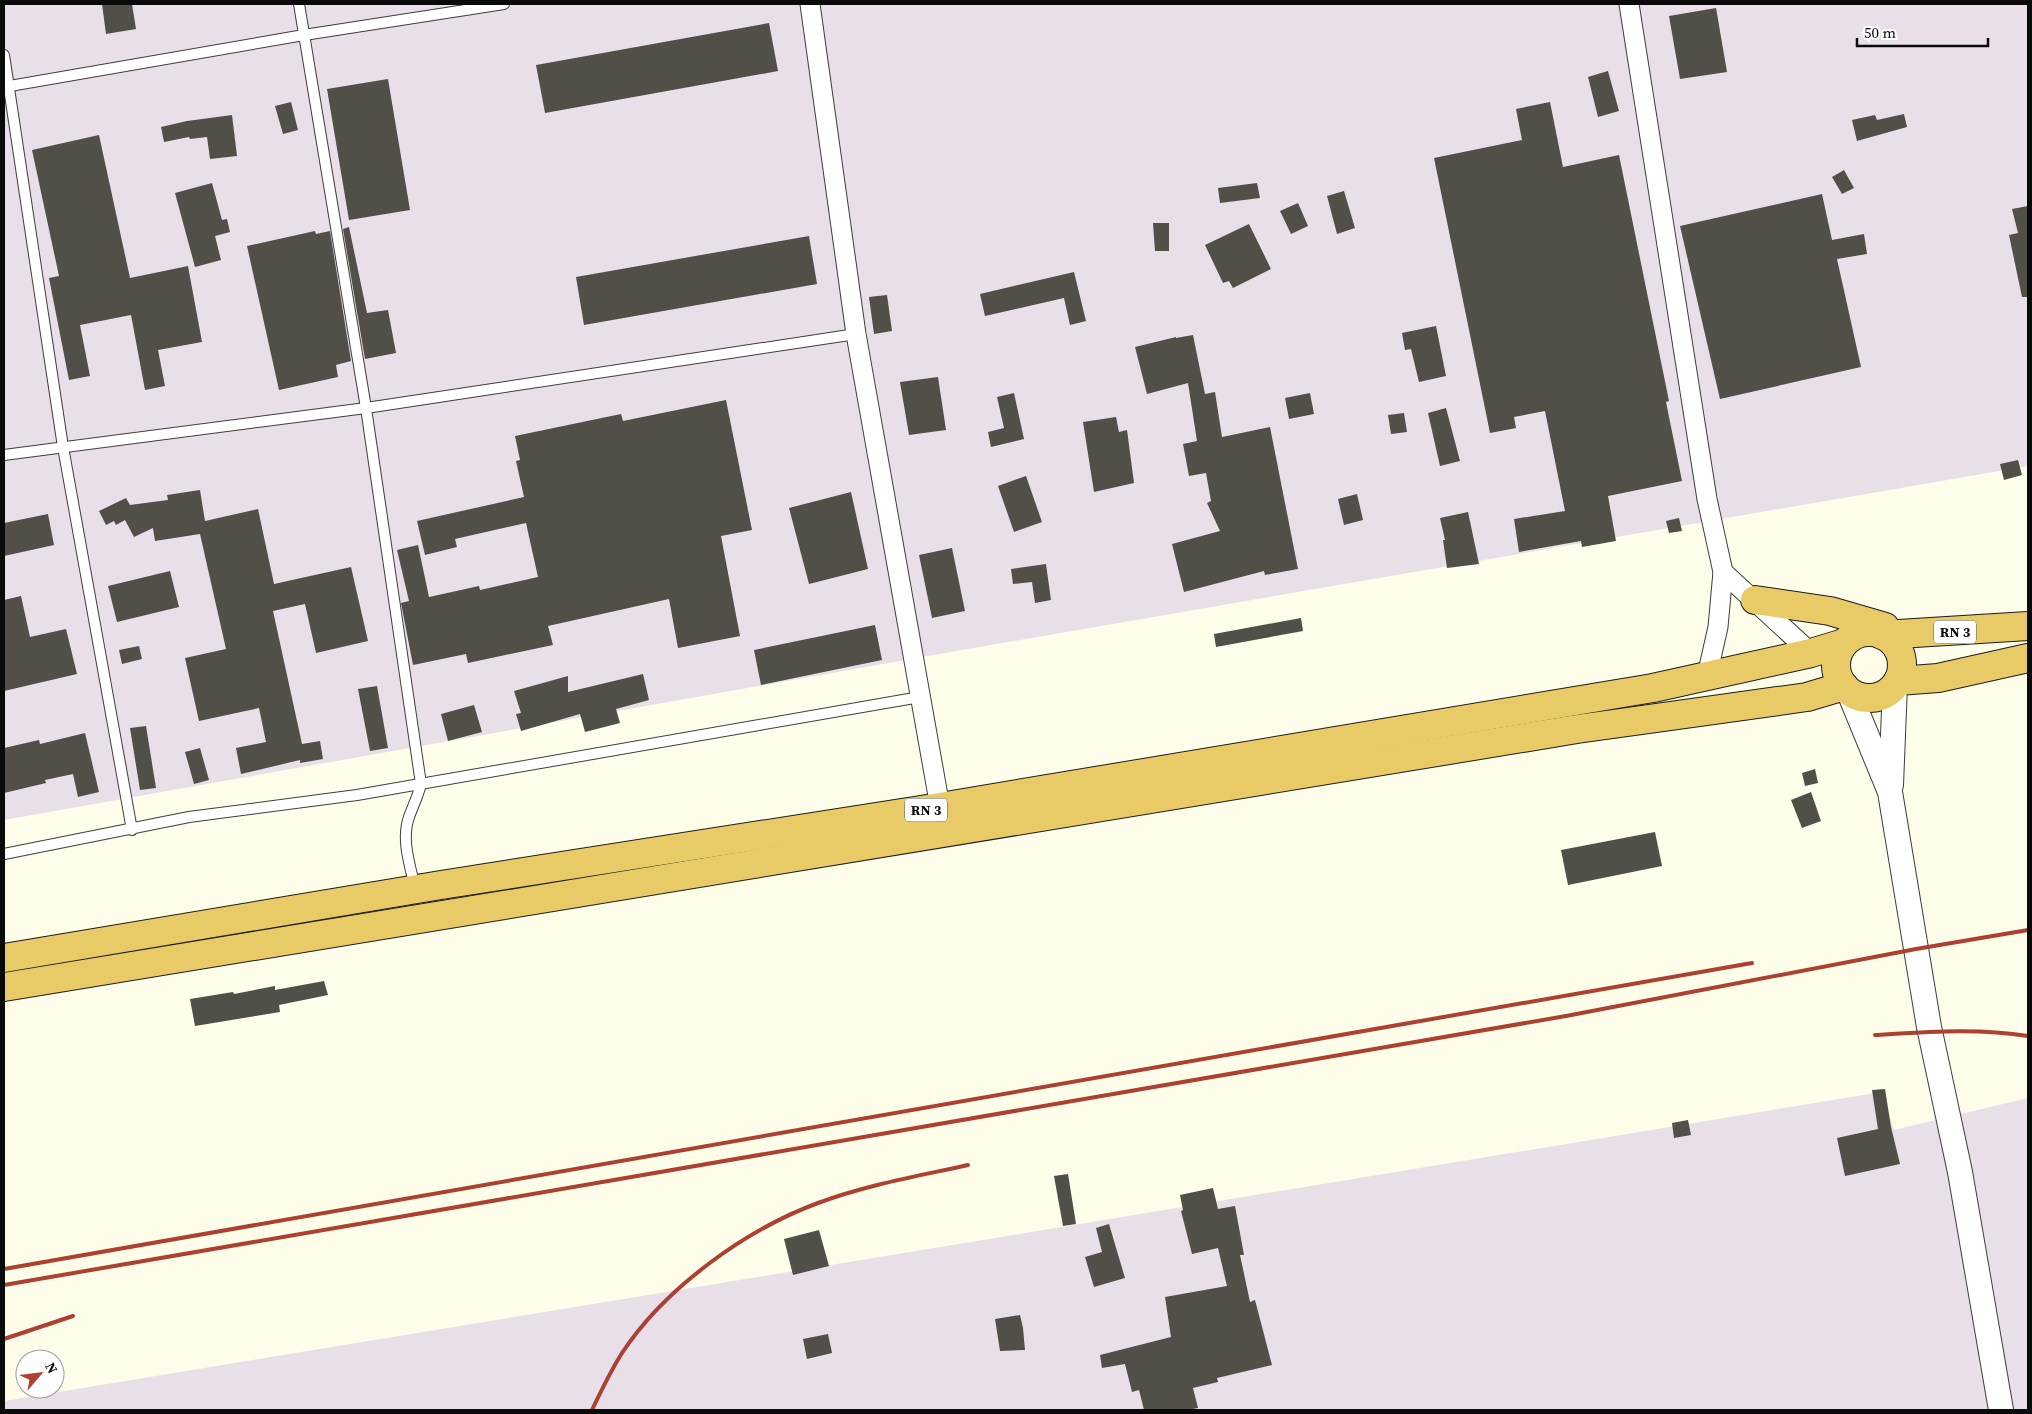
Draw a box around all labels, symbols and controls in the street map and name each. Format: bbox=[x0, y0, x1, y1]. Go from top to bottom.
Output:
scale bar bbox=[1857, 15, 1988, 47]
text: 50 m bbox=[1864, 22, 1896, 43]
road number: RN 3 bbox=[1934, 620, 1976, 644]
road number: RN 3 bbox=[905, 798, 947, 822]
north arrow bbox=[15, 1349, 65, 1399]
text: N bbox=[40, 1359, 63, 1377]

